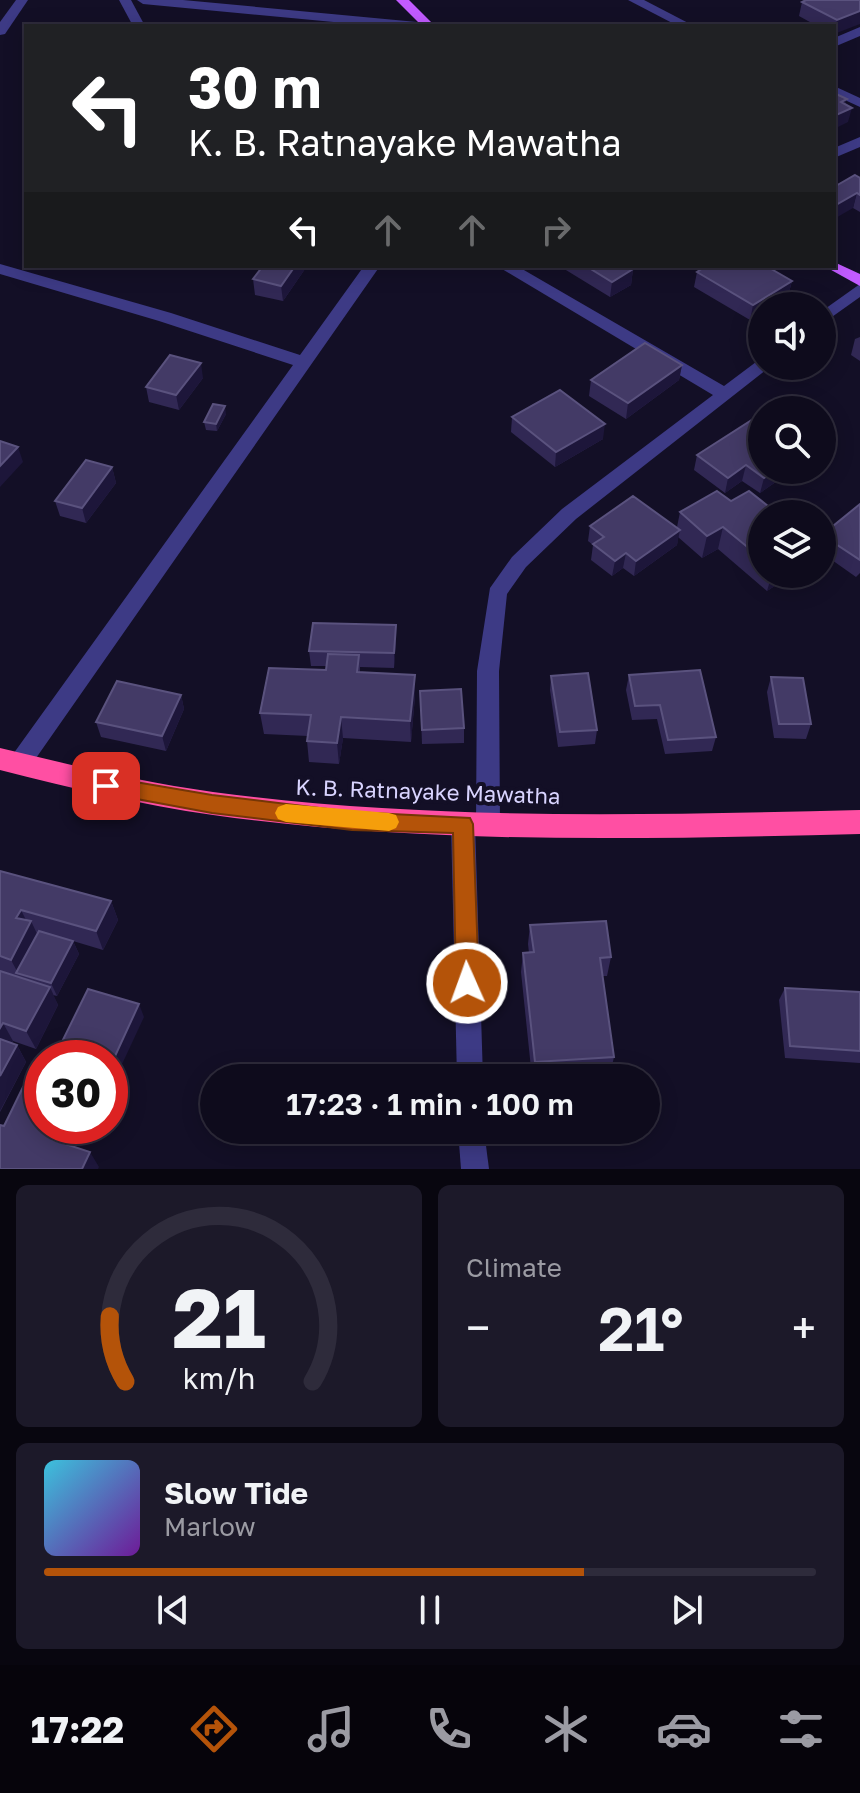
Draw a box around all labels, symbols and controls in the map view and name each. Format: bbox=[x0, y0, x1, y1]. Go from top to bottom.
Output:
text: 30 m bbox=[188, 53, 322, 120]
icon: left bbox=[56, 56, 160, 160]
text: K. B. Ratnayake Mawatha bbox=[188, 121, 622, 164]
icon: left bbox=[282, 208, 326, 252]
icon: ahead bbox=[366, 208, 410, 252]
icon: ahead bbox=[450, 208, 494, 252]
icon: right bbox=[534, 208, 578, 252]
map controls bbox=[748, 292, 836, 588]
button: sound bbox=[748, 292, 836, 380]
button: search bbox=[748, 396, 836, 484]
button: layers bbox=[748, 500, 836, 588]
pin bbox=[72, 752, 140, 820]
icon: arrive bbox=[84, 764, 128, 808]
street label: K. B. Ratnayake Mawatha bbox=[295, 773, 561, 809]
position arrow bbox=[425, 941, 509, 1025]
speed limit sign: 30 bbox=[24, 1040, 128, 1144]
text: 17:23 · 1 min · 100 m bbox=[286, 1086, 574, 1122]
text: Climate bbox=[466, 1252, 562, 1283]
text: 21 bbox=[172, 1266, 266, 1366]
text: 21° bbox=[598, 1292, 684, 1364]
text: − bbox=[466, 1301, 490, 1354]
text: + bbox=[792, 1301, 816, 1354]
text: km/h bbox=[183, 1361, 255, 1395]
text: Slow Tide bbox=[164, 1475, 308, 1511]
text: Marlow bbox=[164, 1511, 256, 1542]
icon: previous bbox=[151, 1588, 195, 1632]
icon: pause bbox=[408, 1588, 452, 1632]
icon: next bbox=[665, 1588, 709, 1632]
icon: directions bbox=[186, 1701, 242, 1757]
icon: music bbox=[303, 1701, 359, 1757]
icon: phone bbox=[421, 1701, 477, 1757]
icon: climate bbox=[538, 1701, 594, 1757]
icon: car bbox=[656, 1701, 712, 1757]
icon: filters bbox=[773, 1701, 829, 1757]
text: 17:22 bbox=[31, 1708, 124, 1751]

